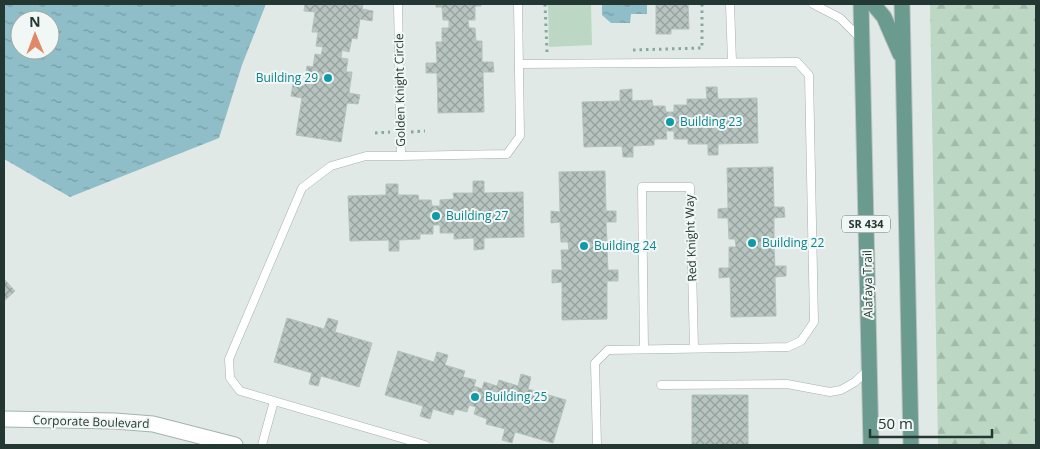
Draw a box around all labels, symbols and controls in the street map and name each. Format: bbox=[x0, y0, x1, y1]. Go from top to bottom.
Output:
north arrow bbox=[10, 10, 60, 60]
text: N bbox=[29, 12, 41, 31]
street label: Golden Knight Circle bbox=[390, 33, 409, 147]
place label: Building 29 bbox=[256, 69, 318, 86]
marker: Building 29 bbox=[322, 72, 334, 84]
place label: Building 23 bbox=[680, 113, 742, 130]
marker: Building 23 bbox=[664, 116, 676, 128]
street label: Red Knight Way bbox=[680, 193, 701, 282]
place label: Building 27 bbox=[446, 207, 508, 224]
marker: Building 27 bbox=[430, 210, 442, 222]
road number: SR 434 bbox=[842, 215, 890, 232]
place label: Building 22 bbox=[762, 234, 824, 251]
place label: Building 24 bbox=[594, 237, 656, 254]
marker: Building 22 bbox=[746, 237, 758, 249]
marker: Building 24 bbox=[578, 240, 590, 252]
street label: Alafaya Trail bbox=[858, 250, 877, 318]
place label: Building 25 bbox=[485, 388, 547, 405]
marker: Building 25 bbox=[469, 391, 481, 403]
scale bar bbox=[870, 406, 992, 438]
street label: Corporate Boulevard bbox=[32, 411, 150, 432]
text: 50 m bbox=[878, 413, 913, 433]

